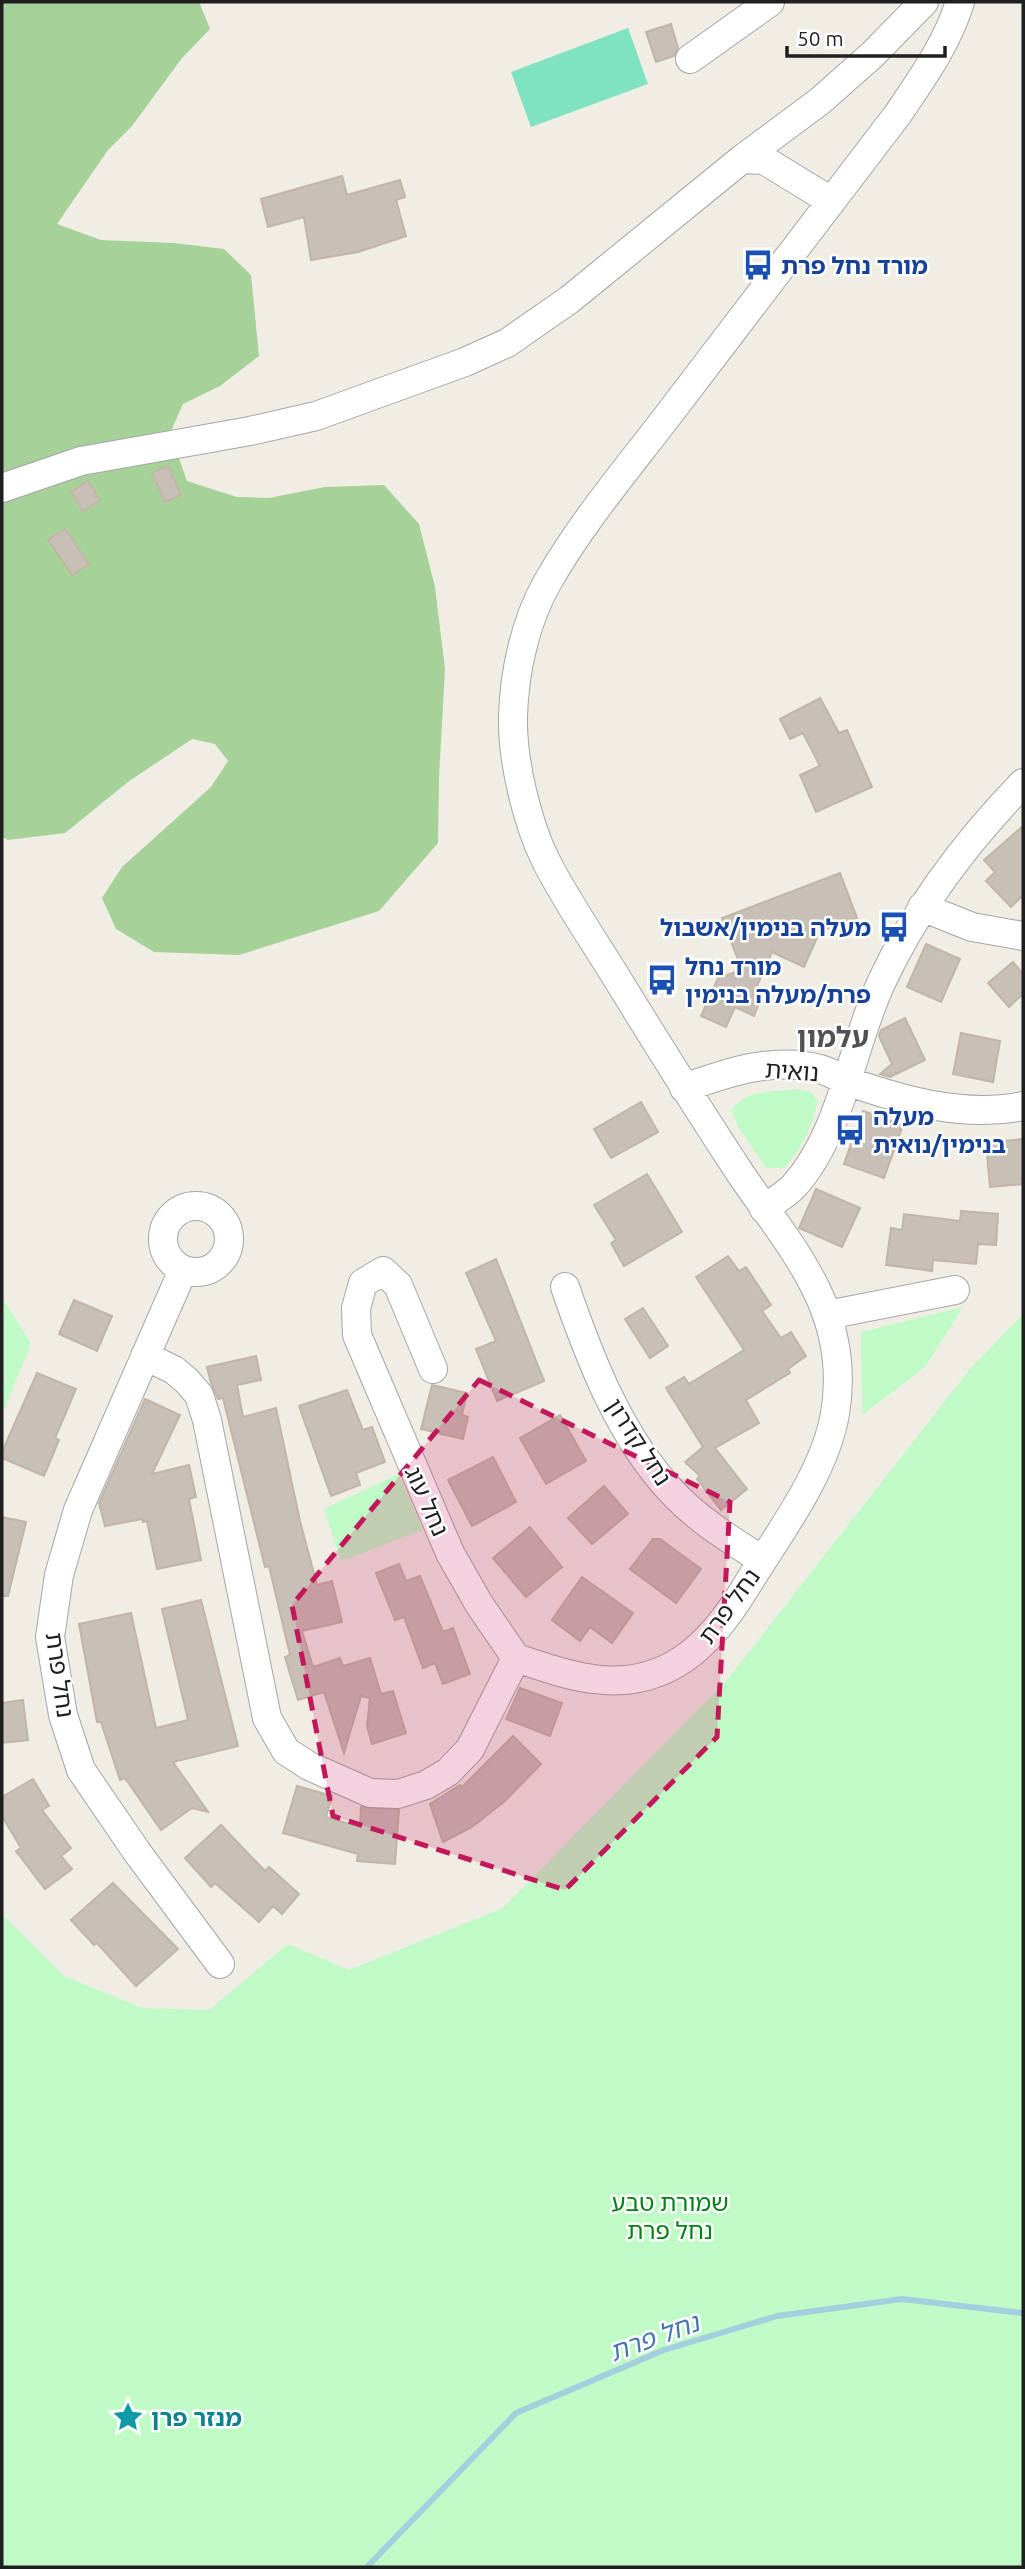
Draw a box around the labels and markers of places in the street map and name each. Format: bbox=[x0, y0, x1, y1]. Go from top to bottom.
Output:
bus stop icon: מורד נחל פרת bbox=[741, 248, 775, 282]
place label: מורד נחל פרת bbox=[781, 252, 928, 279]
bus stop icon: מעלה בנימין/אשבול bbox=[877, 910, 911, 944]
place label: מעלה בנימין/אשבול bbox=[660, 914, 871, 941]
place label: מורד נחל פרת/מעלה בנימין bbox=[685, 953, 871, 1008]
bus stop icon: מורד נחל פרת/מעלה בנימין bbox=[645, 963, 679, 997]
place label: מעלה בנימין/נואית bbox=[873, 1103, 1006, 1158]
bus stop icon: מעלה בנימין/נואית bbox=[833, 1113, 867, 1147]
place icon: מנזר פרן bbox=[111, 2400, 145, 2434]
place label: מנזר פרן bbox=[151, 2404, 242, 2431]

